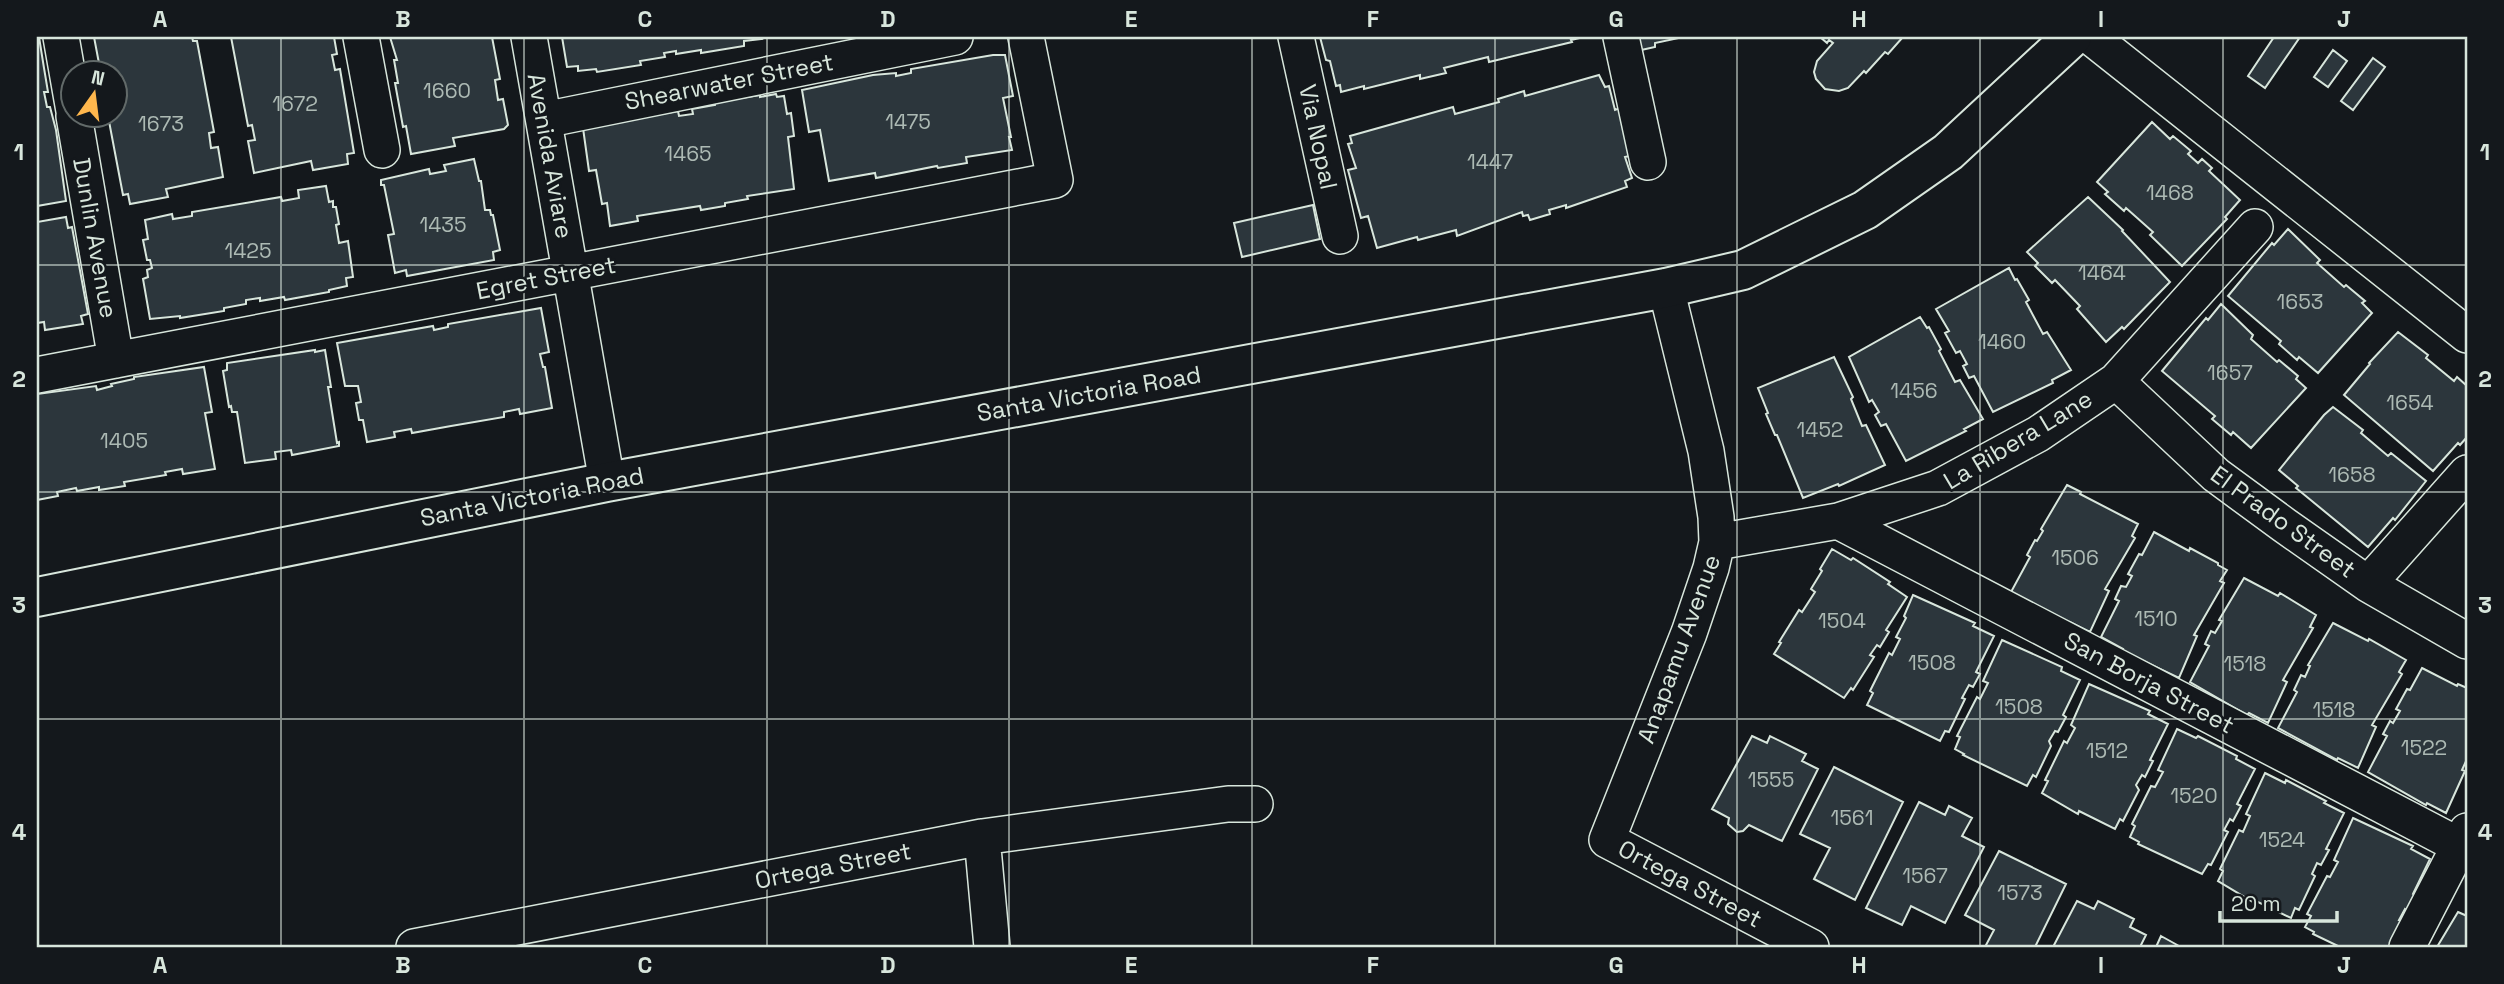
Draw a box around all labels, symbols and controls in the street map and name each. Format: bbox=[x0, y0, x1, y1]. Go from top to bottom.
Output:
text: A bbox=[153, 4, 168, 34]
text: B bbox=[395, 4, 411, 34]
text: C bbox=[638, 4, 652, 34]
text: D bbox=[880, 4, 896, 34]
text: E bbox=[1125, 4, 1137, 34]
text: F bbox=[1367, 4, 1379, 34]
text: G bbox=[1608, 4, 1624, 34]
text: H bbox=[1851, 4, 1867, 34]
text: I bbox=[2098, 4, 2104, 34]
text: J bbox=[2337, 4, 2351, 34]
street label: Shearwater Street bbox=[622, 46, 836, 117]
north arrow bbox=[60, 60, 130, 130]
text: N bbox=[89, 64, 107, 92]
street label: Avenida Aviare bbox=[521, 71, 580, 241]
house number: 1660 bbox=[423, 77, 471, 104]
street label: Via Nopal bbox=[1292, 82, 1345, 192]
house number: 1672 bbox=[272, 90, 318, 117]
house number: 1475 bbox=[885, 108, 931, 135]
house number: 1673 bbox=[138, 110, 184, 137]
text: 1 bbox=[14, 137, 24, 167]
text: 1 bbox=[2480, 137, 2490, 167]
house number: 1465 bbox=[664, 140, 712, 167]
house number: 1447 bbox=[1467, 148, 1513, 175]
street label: Dunlin Avenue bbox=[66, 155, 125, 321]
house number: 1468 bbox=[2146, 179, 2194, 206]
house number: 1435 bbox=[419, 211, 467, 238]
house number: 1425 bbox=[224, 237, 272, 264]
street label: Egret Street bbox=[473, 249, 618, 306]
house number: 1464 bbox=[2078, 259, 2126, 286]
house number: 1653 bbox=[2277, 288, 2323, 315]
house number: 1460 bbox=[1978, 328, 2026, 355]
street label: Santa Victoria Road bbox=[974, 359, 1204, 429]
house number: 1657 bbox=[2207, 359, 2253, 386]
text: 2 bbox=[12, 364, 26, 394]
text: 2 bbox=[2478, 364, 2492, 394]
house number: 1456 bbox=[1890, 377, 1938, 404]
street label: La Ribera Lane bbox=[1938, 383, 2098, 496]
house number: 1654 bbox=[2386, 389, 2434, 416]
house number: 1452 bbox=[1797, 416, 1843, 443]
house number: 1405 bbox=[100, 427, 148, 454]
street label: El Prado Street bbox=[2205, 459, 2362, 585]
street label: Santa Victoria Road bbox=[417, 460, 646, 533]
house number: 1658 bbox=[2328, 461, 2376, 488]
house number: 1506 bbox=[2051, 544, 2099, 571]
street label: Anapamu Avenue bbox=[1630, 550, 1727, 747]
text: 3 bbox=[12, 590, 26, 620]
text: 3 bbox=[2478, 590, 2492, 620]
house number: 1510 bbox=[2134, 605, 2178, 632]
house number: 1504 bbox=[1818, 607, 1866, 634]
street label: San Borja Street bbox=[2059, 625, 2240, 740]
house number: 1508 bbox=[1908, 649, 1956, 676]
house number: 1518 bbox=[2224, 650, 2266, 677]
house number: 1508 bbox=[1995, 693, 2043, 720]
house number: 1518 bbox=[2313, 696, 2355, 723]
house number: 1522 bbox=[2401, 734, 2447, 761]
house number: 1512 bbox=[2086, 737, 2128, 764]
house number: 1555 bbox=[1748, 766, 1794, 793]
house number: 1520 bbox=[2170, 782, 2218, 809]
house number: 1561 bbox=[1831, 804, 1873, 831]
text: 4 bbox=[12, 817, 27, 847]
text: 4 bbox=[2478, 817, 2493, 847]
house number: 1524 bbox=[2259, 826, 2305, 853]
street label: Ortega Street bbox=[1613, 833, 1768, 934]
street label: Ortega Street bbox=[752, 835, 914, 896]
house number: 1567 bbox=[1902, 862, 1948, 889]
house number: 1573 bbox=[1997, 879, 2043, 906]
scale bar bbox=[2220, 879, 2338, 923]
text: 20 m bbox=[2231, 890, 2281, 917]
text: A bbox=[153, 950, 168, 980]
text: B bbox=[395, 950, 411, 980]
text: C bbox=[638, 950, 652, 980]
text: D bbox=[880, 950, 896, 980]
text: E bbox=[1125, 950, 1137, 980]
text: F bbox=[1367, 950, 1379, 980]
text: G bbox=[1608, 950, 1624, 980]
text: H bbox=[1851, 950, 1867, 980]
text: I bbox=[2098, 950, 2104, 980]
text: J bbox=[2337, 950, 2351, 980]

